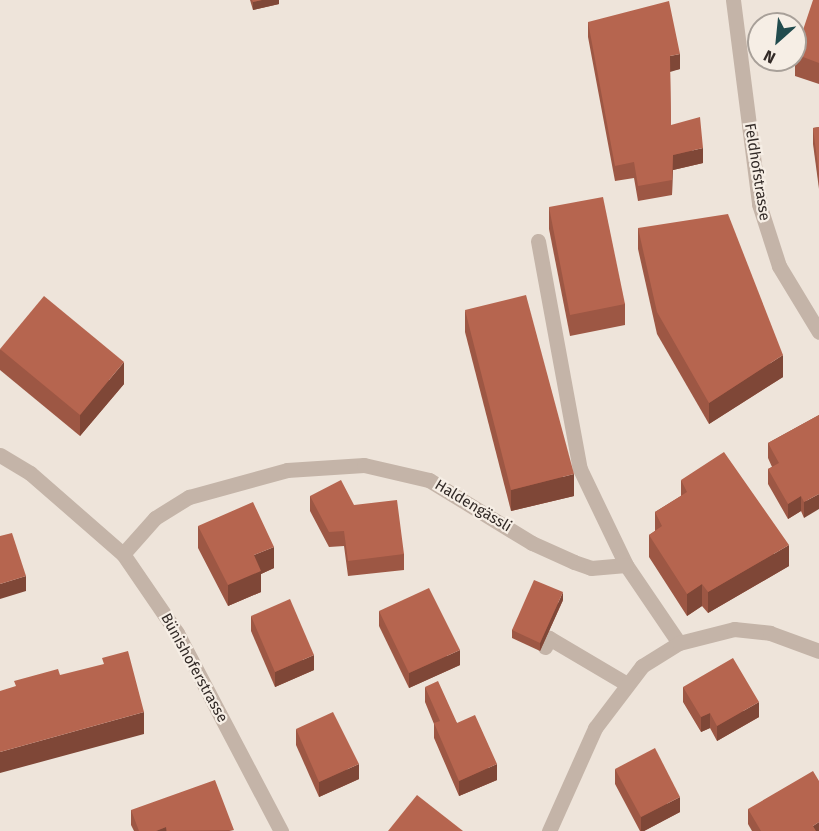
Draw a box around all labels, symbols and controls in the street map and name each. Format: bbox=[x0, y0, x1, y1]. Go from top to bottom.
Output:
north arrow bbox=[747, 12, 807, 72]
text: N bbox=[760, 46, 779, 68]
street label: Feldhofstrasse bbox=[740, 122, 774, 222]
street label: Haldengässli bbox=[431, 476, 515, 536]
street label: Bünishoferstrasse bbox=[157, 610, 231, 726]

